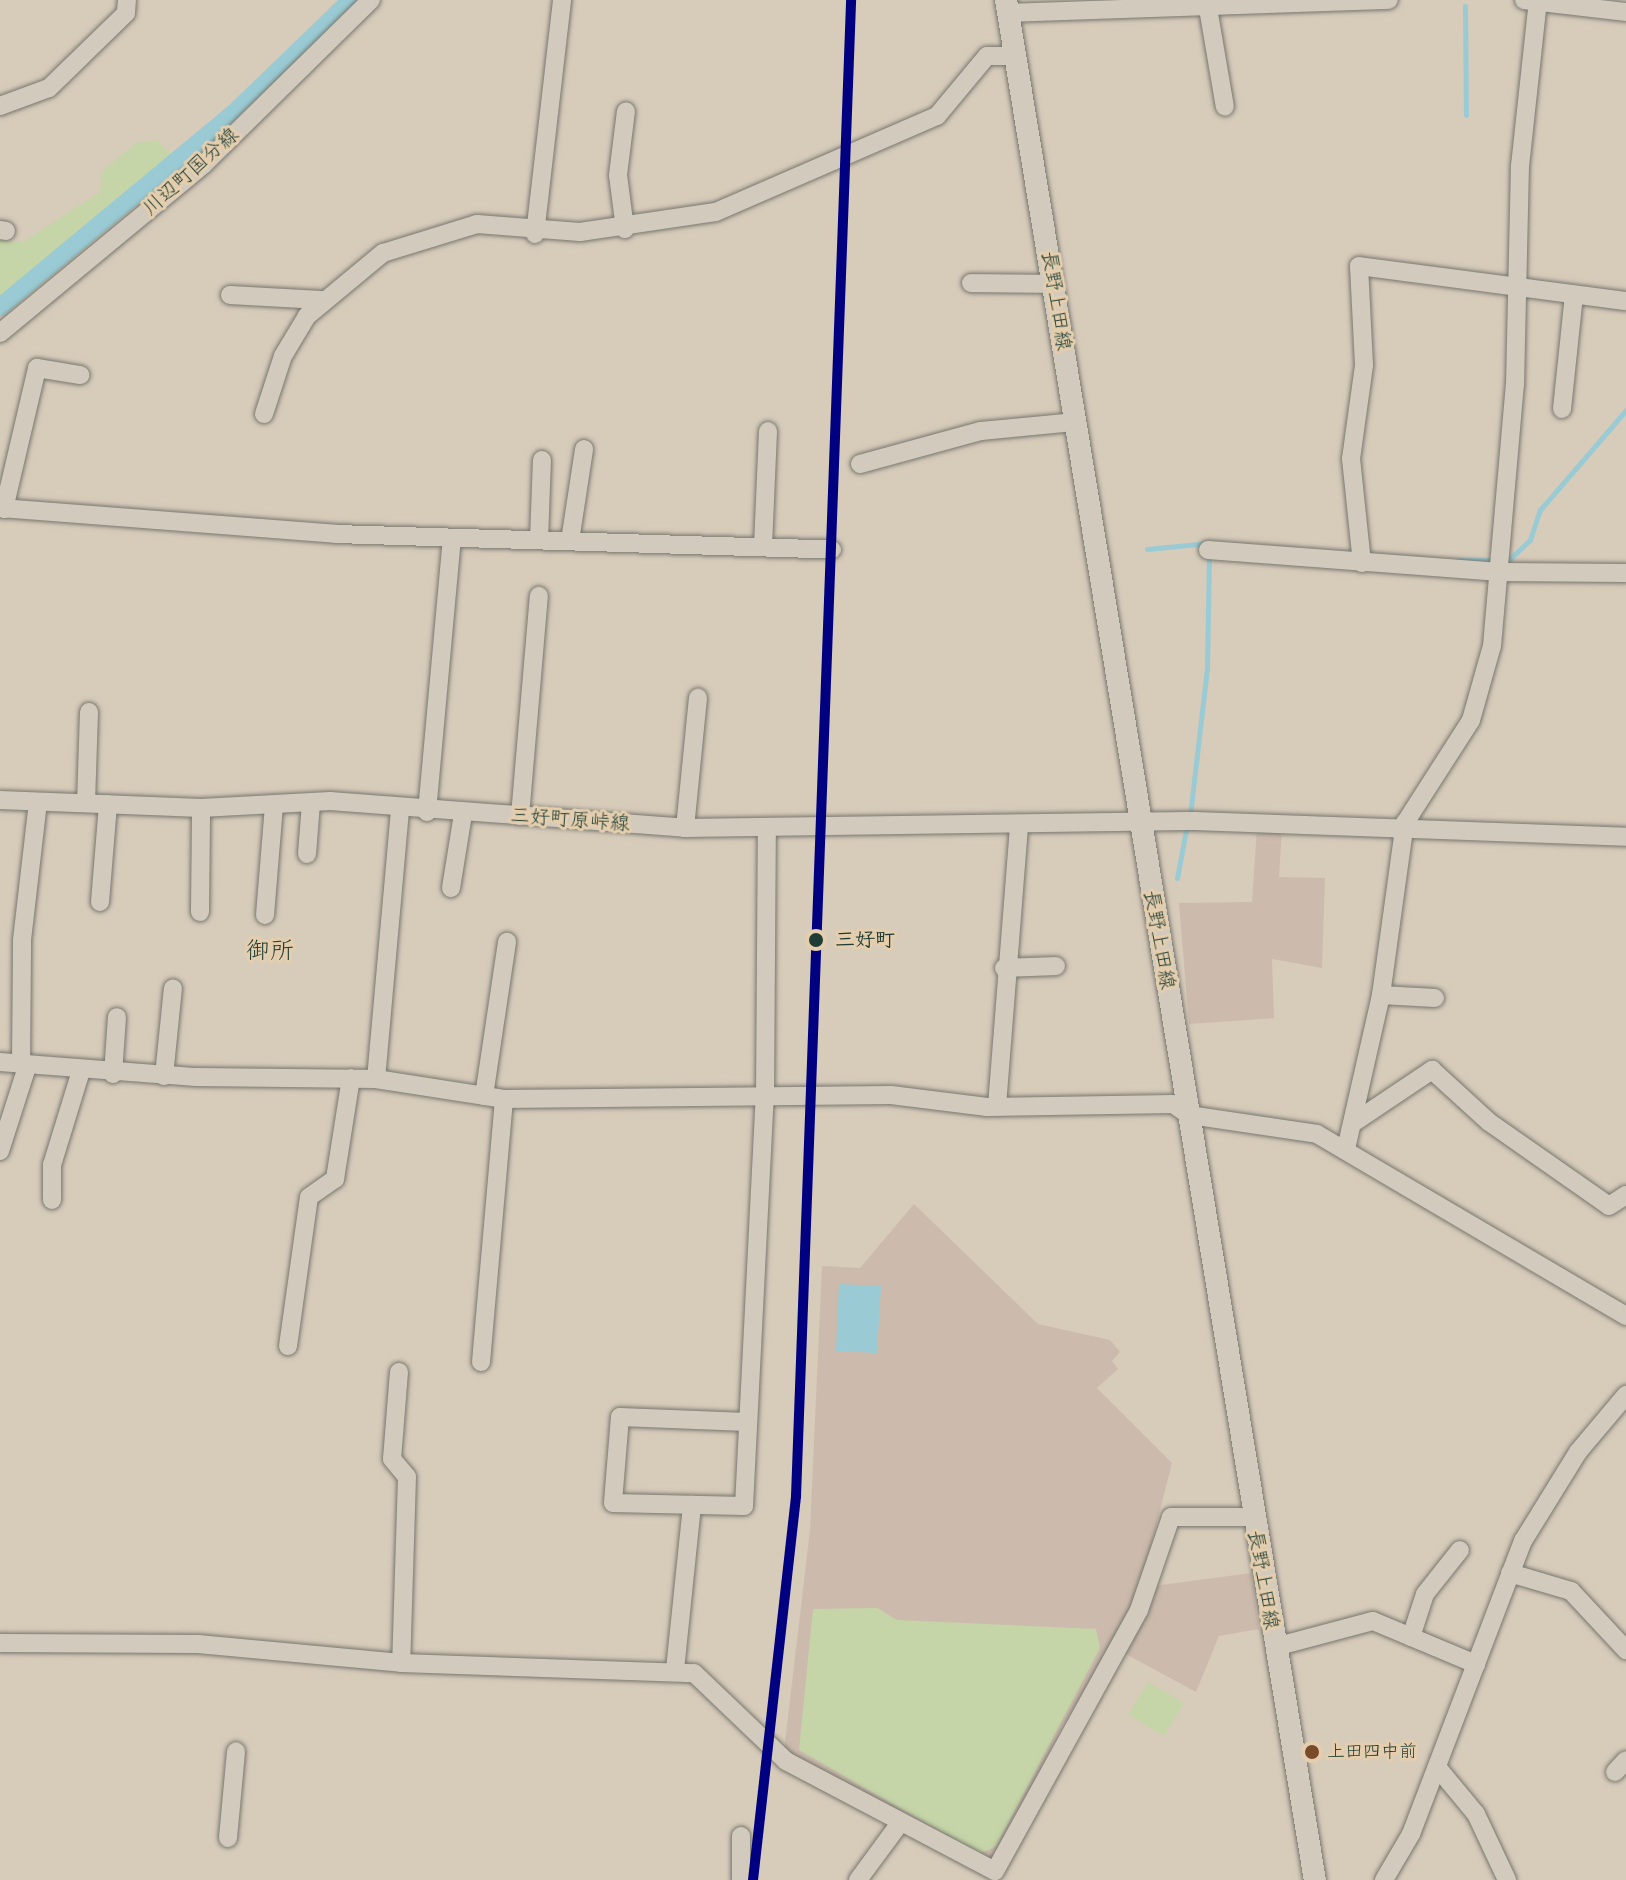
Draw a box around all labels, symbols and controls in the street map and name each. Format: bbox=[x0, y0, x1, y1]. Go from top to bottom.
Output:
street label: 川辺町国分線 bbox=[138, 123, 244, 221]
street label: 長野上田線 bbox=[1036, 250, 1076, 352]
street label: 三好町原峠線 bbox=[509, 804, 631, 836]
street label: 長野上田線 bbox=[1138, 889, 1180, 991]
marker: 三好町 bbox=[804, 928, 828, 952]
place label: 三好町 bbox=[835, 928, 895, 952]
district label: 御所 bbox=[246, 937, 294, 965]
street label: 長野上田線 bbox=[1242, 1529, 1284, 1631]
place label: 上田四中前 bbox=[1327, 1741, 1417, 1763]
marker: 上田四中前 bbox=[1304, 1744, 1320, 1760]

